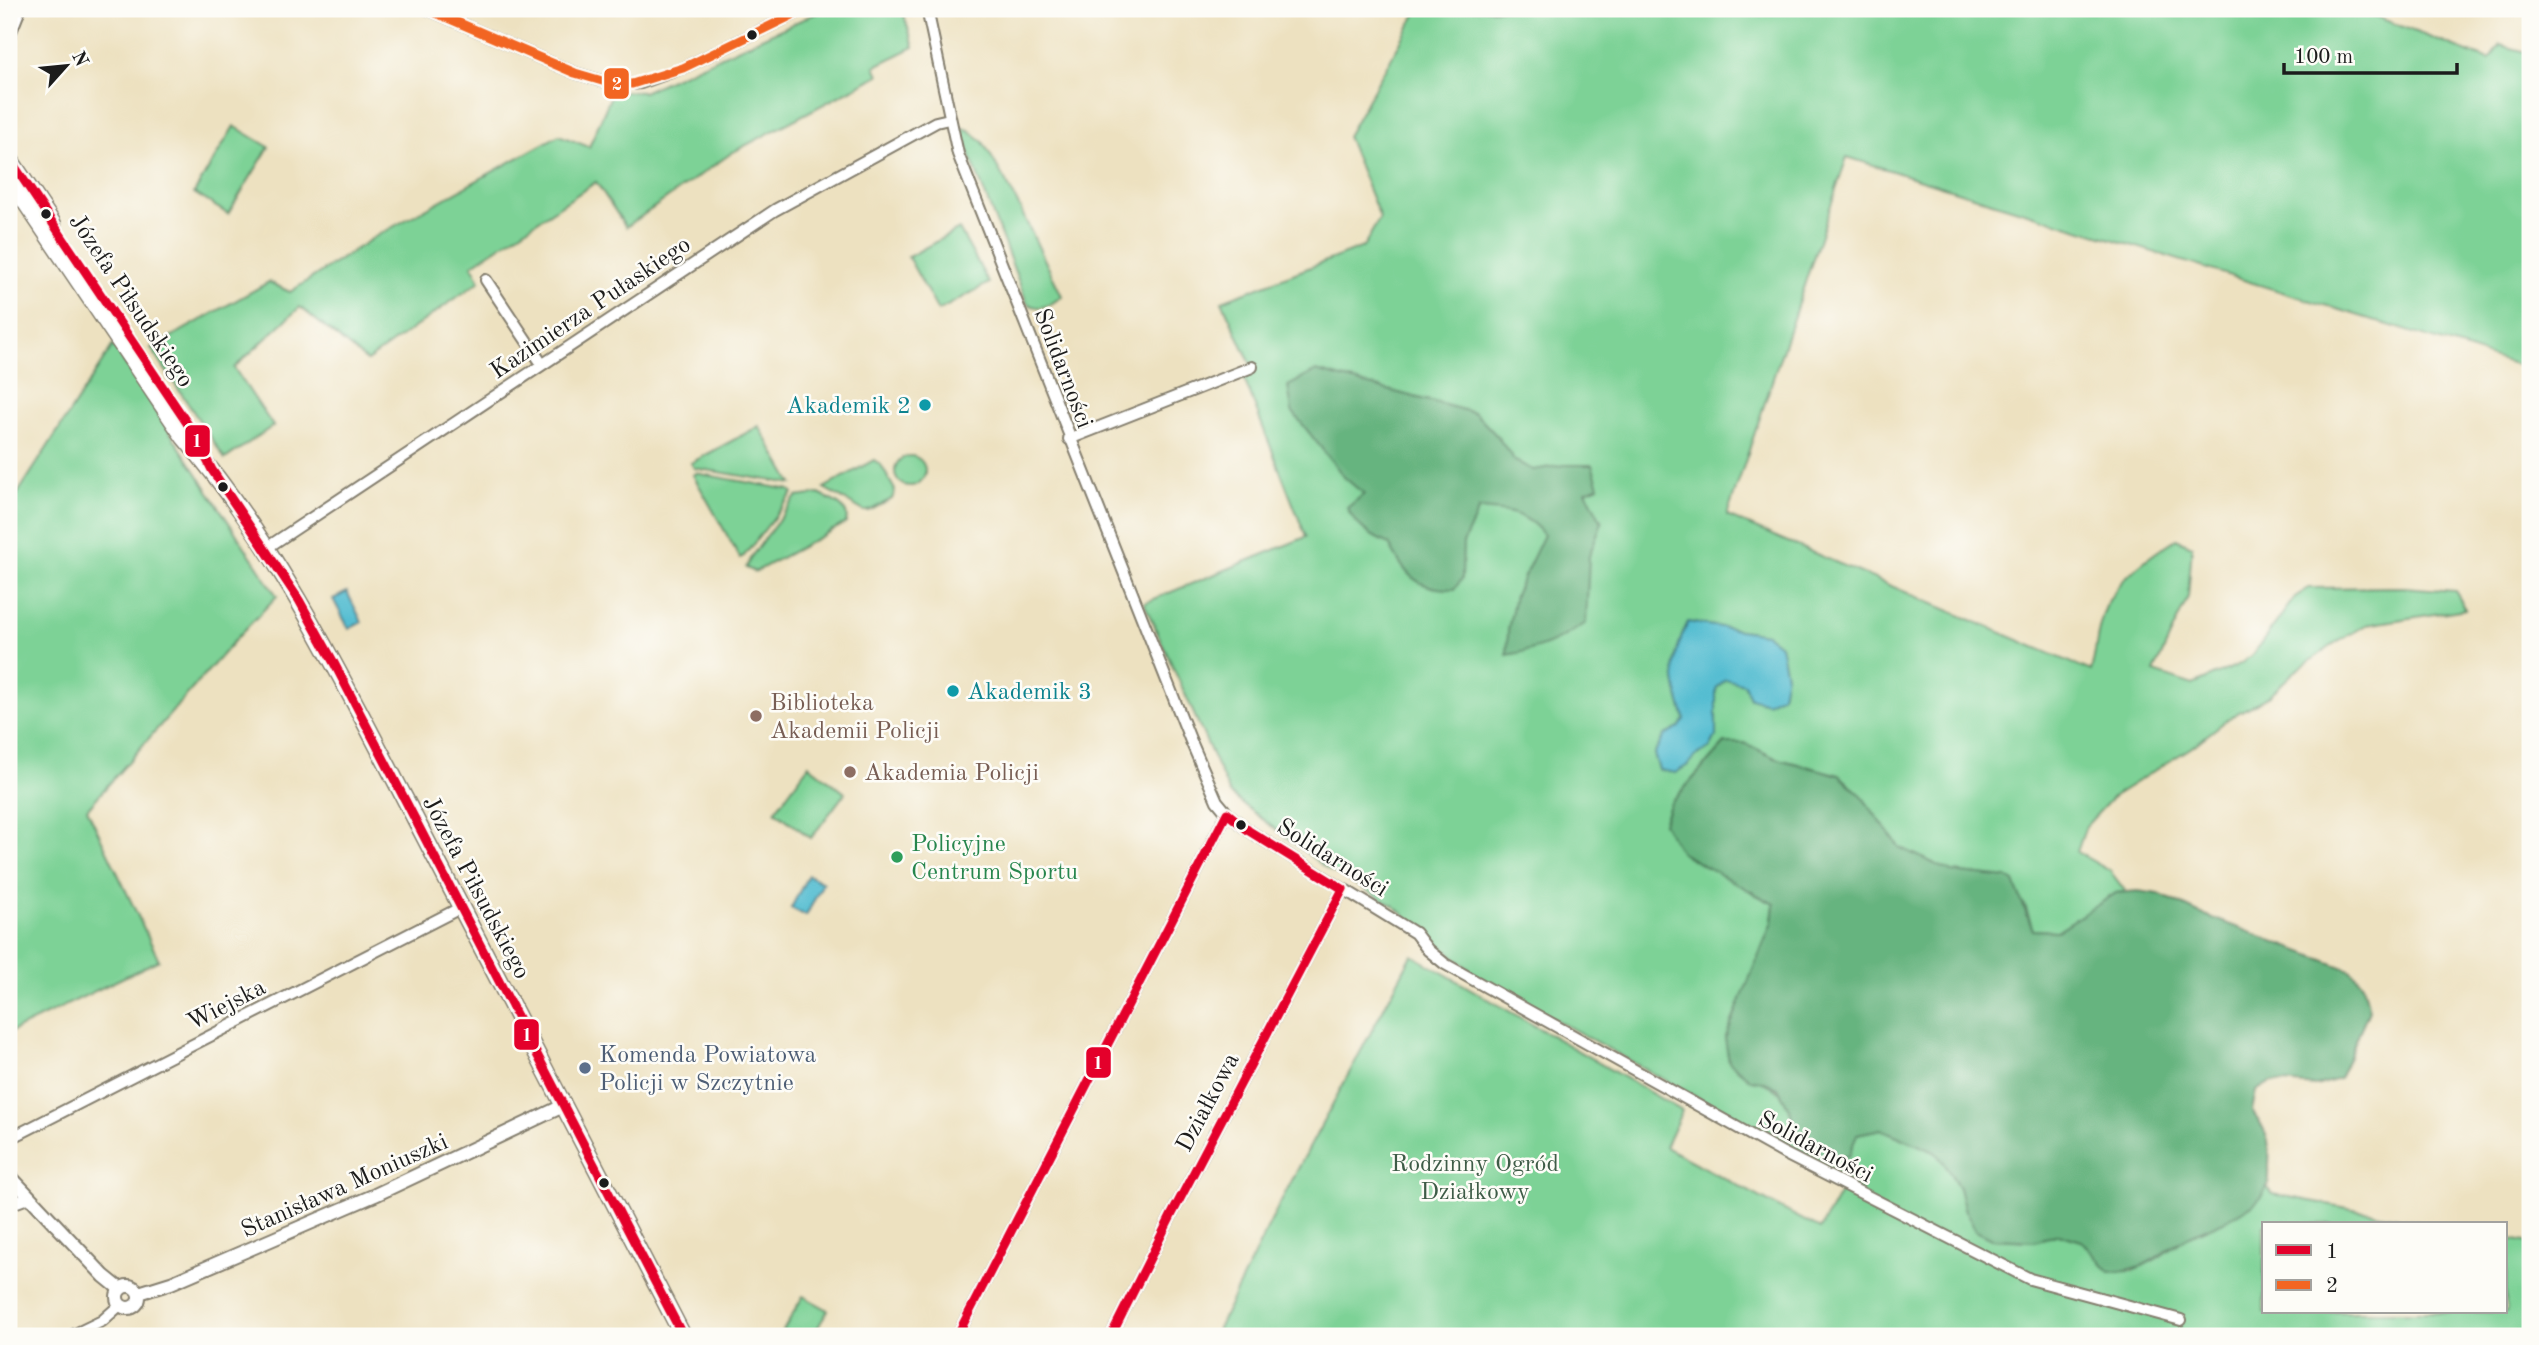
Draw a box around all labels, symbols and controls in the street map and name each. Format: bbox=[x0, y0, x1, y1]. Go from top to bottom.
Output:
unlabelled marker bbox=[745, 28, 759, 42]
north arrow bbox=[32, 32, 102, 102]
scale bar bbox=[2284, 32, 2457, 76]
text: 100 m bbox=[2294, 47, 2353, 68]
text: N bbox=[67, 49, 91, 71]
line badge: 2 bbox=[603, 67, 630, 100]
text: 2 bbox=[611, 76, 623, 95]
unlabelled marker bbox=[39, 207, 53, 221]
street label: Józefa Piłsudskiego bbox=[64, 210, 197, 392]
street label: Kazimierza Pułaskiego bbox=[487, 233, 695, 384]
street label: Solidarności bbox=[1028, 306, 1096, 432]
place label: Akademik 2 bbox=[786, 395, 911, 419]
marker: Akademik 2 bbox=[917, 397, 933, 413]
line badge: 1 bbox=[184, 424, 211, 458]
text: 1 bbox=[191, 433, 203, 452]
unlabelled marker bbox=[216, 480, 230, 494]
place label: Akademik 3 bbox=[967, 681, 1092, 705]
marker: Akademik 3 bbox=[945, 683, 961, 699]
place label: Biblioteka Akademii Policji bbox=[770, 692, 940, 744]
marker: Biblioteka Akademii Policji bbox=[748, 708, 764, 724]
place label: Akademia Policji bbox=[864, 762, 1039, 786]
marker: Akademia Policji bbox=[842, 764, 858, 780]
street label: Józefa Piłsudskiego bbox=[417, 792, 534, 983]
street label: Solidarności bbox=[1272, 815, 1392, 902]
unlabelled marker bbox=[1234, 818, 1248, 832]
place label: Policyjne Centrum Sportu bbox=[911, 833, 1078, 885]
marker: Policyjne Centrum Sportu bbox=[889, 849, 905, 865]
street label: Wiejska bbox=[184, 976, 270, 1036]
line badge: 1 bbox=[513, 1018, 540, 1051]
text: 1 bbox=[521, 1027, 533, 1046]
place label: Komenda Powiatowa Policji w Szczytnie bbox=[599, 1044, 817, 1096]
line badge: 1 bbox=[1085, 1046, 1112, 1079]
street label: Działkowa bbox=[1173, 1050, 1245, 1156]
text: 1 bbox=[1092, 1055, 1104, 1074]
marker: Komenda Powiatowa Policji w Szczytnie bbox=[577, 1060, 593, 1076]
street label: Solidarności bbox=[1754, 1108, 1876, 1188]
street label: Stanisława Moniuszki bbox=[238, 1130, 452, 1243]
park label: Rodzinny Ogród Działkowy bbox=[1391, 1153, 1559, 1205]
unlabelled marker bbox=[597, 1176, 611, 1190]
legend bbox=[2262, 1222, 2508, 1314]
text: 1 bbox=[2326, 1242, 2338, 1263]
text: 2 bbox=[2326, 1276, 2338, 1297]

